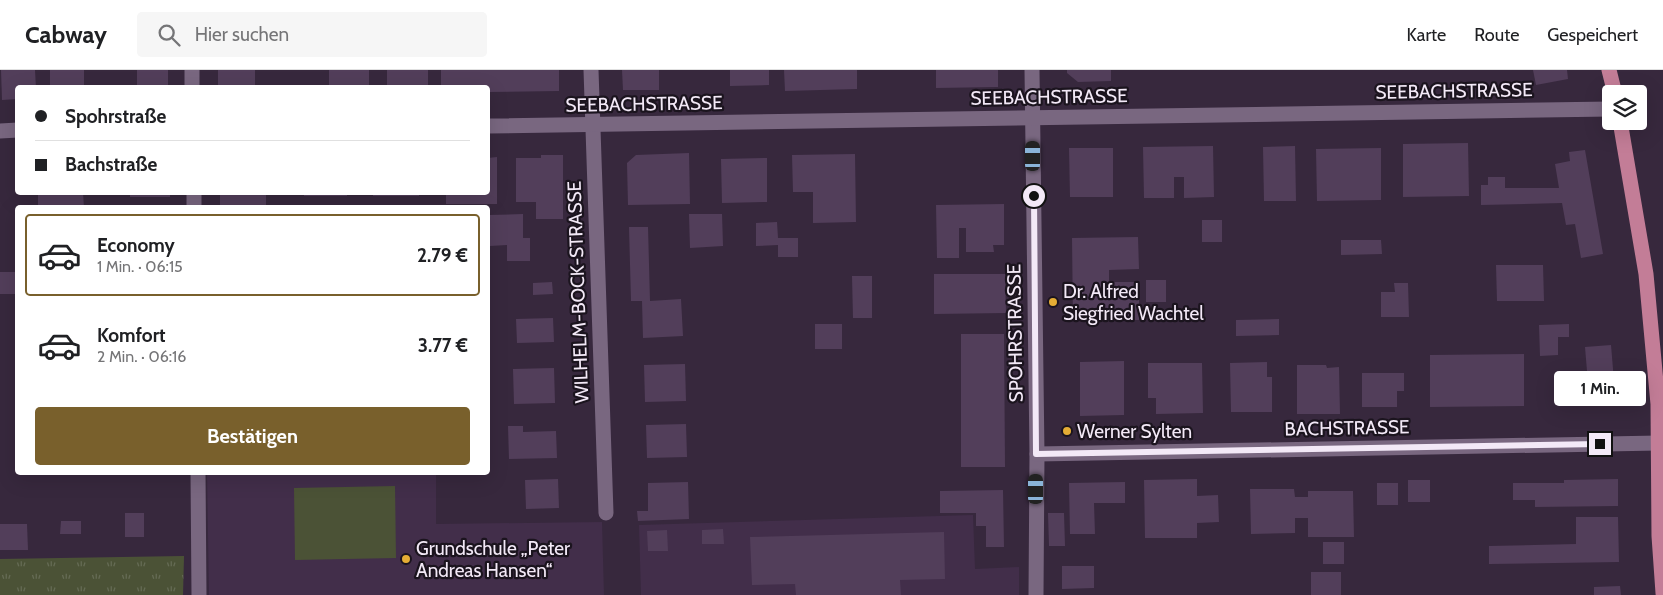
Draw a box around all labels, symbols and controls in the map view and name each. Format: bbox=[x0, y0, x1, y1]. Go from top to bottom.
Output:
search box bbox=[137, 12, 487, 57]
text: Cabway bbox=[25, 20, 107, 49]
icon: search bbox=[155, 21, 183, 49]
text: Hier suchen bbox=[195, 23, 289, 46]
text: Karte bbox=[1407, 24, 1446, 46]
text: Route bbox=[1474, 24, 1519, 46]
text: Gespeichert bbox=[1547, 24, 1638, 46]
street label: SEEBACHSTRASSE bbox=[1375, 78, 1533, 104]
street label: SEEBACHSTRASSE bbox=[970, 84, 1128, 110]
map controls bbox=[1602, 85, 1647, 130]
button: layers bbox=[1602, 85, 1647, 130]
street label: SEEBACHSTRASSE bbox=[565, 91, 723, 117]
text: Spohrstraße bbox=[65, 105, 166, 128]
car bbox=[1025, 141, 1040, 171]
text: Bachstraße bbox=[65, 153, 157, 176]
street label: WILHELM-BOCK-STRASSE bbox=[563, 180, 593, 404]
route start bbox=[1023, 185, 1045, 207]
icon: car bbox=[37, 233, 82, 278]
text: Economy bbox=[97, 234, 175, 257]
text: 2.79 € bbox=[417, 244, 468, 267]
text: 1 Min. · 06:15 bbox=[97, 257, 183, 276]
street label: SPOHRSTRASSE bbox=[1002, 264, 1028, 402]
place label: Dr. Alfred Siegfried Wachtel bbox=[1063, 280, 1204, 325]
marker: Dr. Alfred Siegfried Wachtel bbox=[1047, 296, 1059, 308]
icon: car bbox=[37, 323, 82, 368]
text: Komfort bbox=[97, 324, 166, 347]
text: 3.77 € bbox=[418, 334, 468, 357]
text: 2 Min. · 06:16 bbox=[97, 347, 186, 366]
callout: 1 Min. bbox=[1554, 372, 1646, 406]
text: 1 Min. bbox=[1581, 379, 1619, 398]
button: Bestätigen bbox=[35, 407, 470, 465]
street label: BACHSTRASSE bbox=[1284, 415, 1410, 441]
place label: Werner Sylten bbox=[1077, 420, 1192, 443]
marker: Werner Sylten bbox=[1061, 425, 1073, 437]
route end bbox=[1589, 433, 1611, 455]
car bbox=[1028, 474, 1043, 504]
place label: Grundschule „Peter Andreas Hansen“ bbox=[416, 537, 570, 582]
marker: Grundschule „Peter Andreas Hansen“ bbox=[400, 553, 412, 565]

